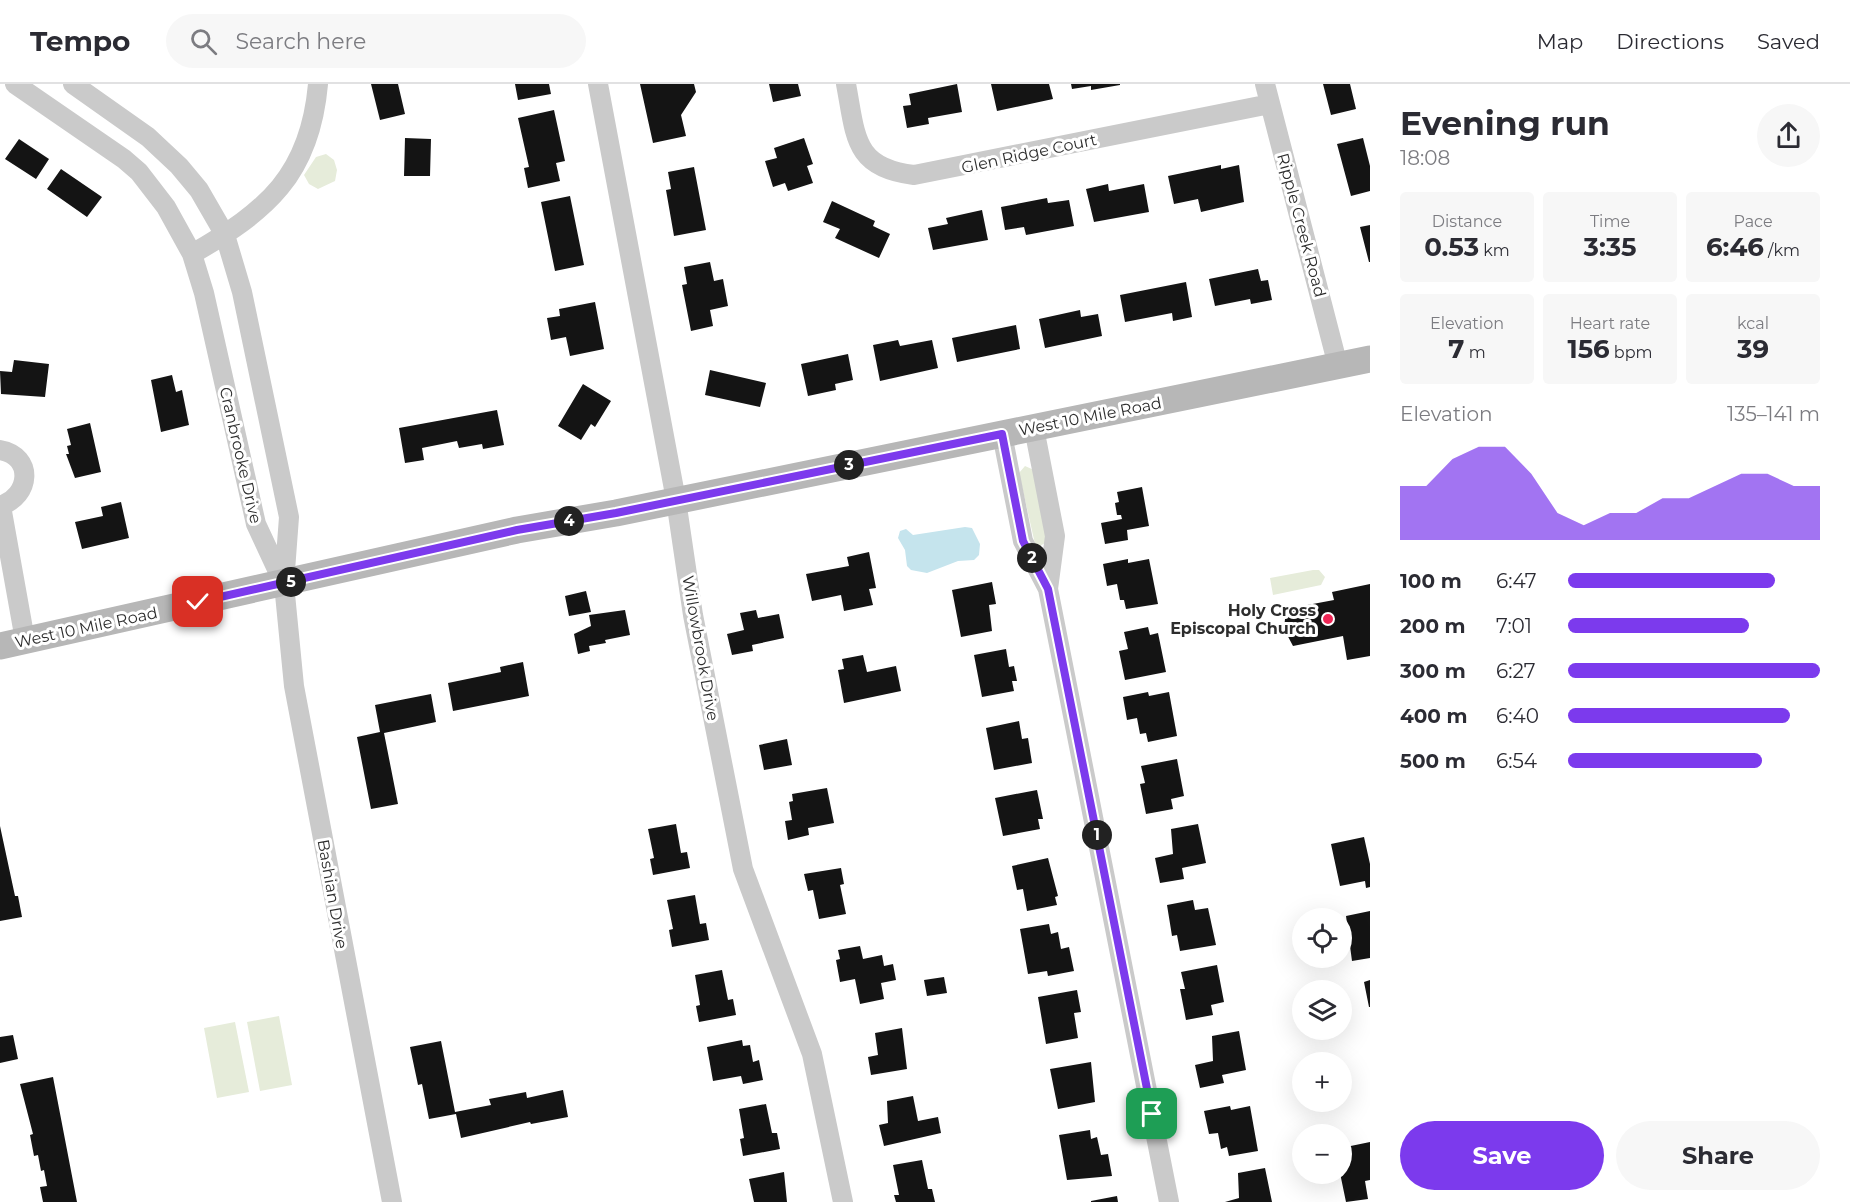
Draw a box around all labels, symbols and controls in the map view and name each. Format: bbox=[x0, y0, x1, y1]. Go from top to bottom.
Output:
search box bbox=[166, 14, 586, 68]
text: Tempo bbox=[30, 24, 130, 58]
icon: search bbox=[187, 25, 220, 58]
text: Search here bbox=[235, 28, 366, 55]
text: Map bbox=[1537, 29, 1583, 54]
text: Directions bbox=[1616, 29, 1724, 54]
text: Saved bbox=[1757, 29, 1820, 54]
text: Evening run bbox=[1400, 103, 1610, 143]
button: share bbox=[1757, 104, 1820, 167]
street label: Glen Ridge Court bbox=[960, 130, 1099, 177]
text: 18:08 bbox=[1400, 146, 1450, 170]
street label: Ripple Creek Road bbox=[1273, 151, 1330, 299]
text: Distance bbox=[1432, 212, 1502, 231]
text: Time bbox=[1590, 212, 1630, 231]
text: Pace bbox=[1733, 212, 1773, 231]
text: 0.53 bbox=[1424, 231, 1479, 263]
text: 3:35 bbox=[1584, 231, 1636, 263]
text: 6:46 bbox=[1706, 231, 1764, 263]
text: km bbox=[1479, 241, 1510, 260]
text: /km bbox=[1764, 241, 1800, 260]
text: Elevation bbox=[1430, 314, 1504, 333]
text: Heart rate bbox=[1570, 314, 1650, 333]
text: kcal bbox=[1737, 314, 1769, 333]
text: 7 bbox=[1448, 333, 1464, 365]
text: 156 bbox=[1567, 333, 1610, 365]
text: 39 bbox=[1737, 333, 1769, 365]
text: m bbox=[1464, 343, 1486, 362]
text: bpm bbox=[1610, 343, 1653, 362]
street label: Cranbrooke Drive bbox=[216, 385, 265, 525]
street label: West 10 Mile Road bbox=[1017, 393, 1163, 440]
text: Elevation bbox=[1400, 402, 1492, 426]
text: 135–141 m bbox=[1727, 402, 1820, 426]
pin: 3 bbox=[834, 450, 864, 480]
text: 3 bbox=[844, 455, 854, 474]
pin: 4 bbox=[554, 506, 584, 536]
text: 4 bbox=[563, 511, 575, 530]
pin: 2 bbox=[1017, 543, 1047, 573]
text: 2 bbox=[1027, 548, 1037, 567]
pin: 5 bbox=[276, 567, 306, 597]
text: 100 m bbox=[1400, 569, 1462, 593]
text: 6:47 bbox=[1496, 569, 1536, 593]
text: 5 bbox=[286, 572, 296, 591]
street label: Willowbrook Drive bbox=[678, 574, 723, 722]
pin bbox=[172, 576, 223, 627]
icon: check bbox=[181, 585, 214, 618]
place label: Holy Cross Episcopal Church bbox=[1170, 601, 1316, 638]
street label: West 10 Mile Road bbox=[13, 603, 159, 652]
marker: Holy Cross Episcopal Church bbox=[1321, 612, 1335, 626]
text: 200 m bbox=[1400, 614, 1466, 638]
text: 7:01 bbox=[1496, 614, 1532, 638]
text: 300 m bbox=[1400, 659, 1466, 683]
text: 6:27 bbox=[1496, 659, 1536, 683]
text: 400 m bbox=[1400, 704, 1468, 728]
text: 6:40 bbox=[1496, 704, 1539, 728]
text: 500 m bbox=[1400, 749, 1466, 773]
text: 6:54 bbox=[1496, 749, 1537, 773]
pin: 1 bbox=[1082, 820, 1112, 850]
text: 1 bbox=[1094, 825, 1100, 844]
street label: Bashian Drive bbox=[314, 838, 351, 950]
map controls bbox=[1292, 908, 1352, 1184]
button: locate bbox=[1292, 908, 1352, 968]
button: layers bbox=[1292, 980, 1352, 1040]
button: + bbox=[1292, 1052, 1352, 1112]
pin bbox=[1126, 1088, 1177, 1139]
icon: arrive bbox=[1135, 1097, 1168, 1130]
button: Save bbox=[1400, 1121, 1604, 1190]
button: Share bbox=[1616, 1121, 1820, 1190]
button: − bbox=[1292, 1124, 1352, 1184]

